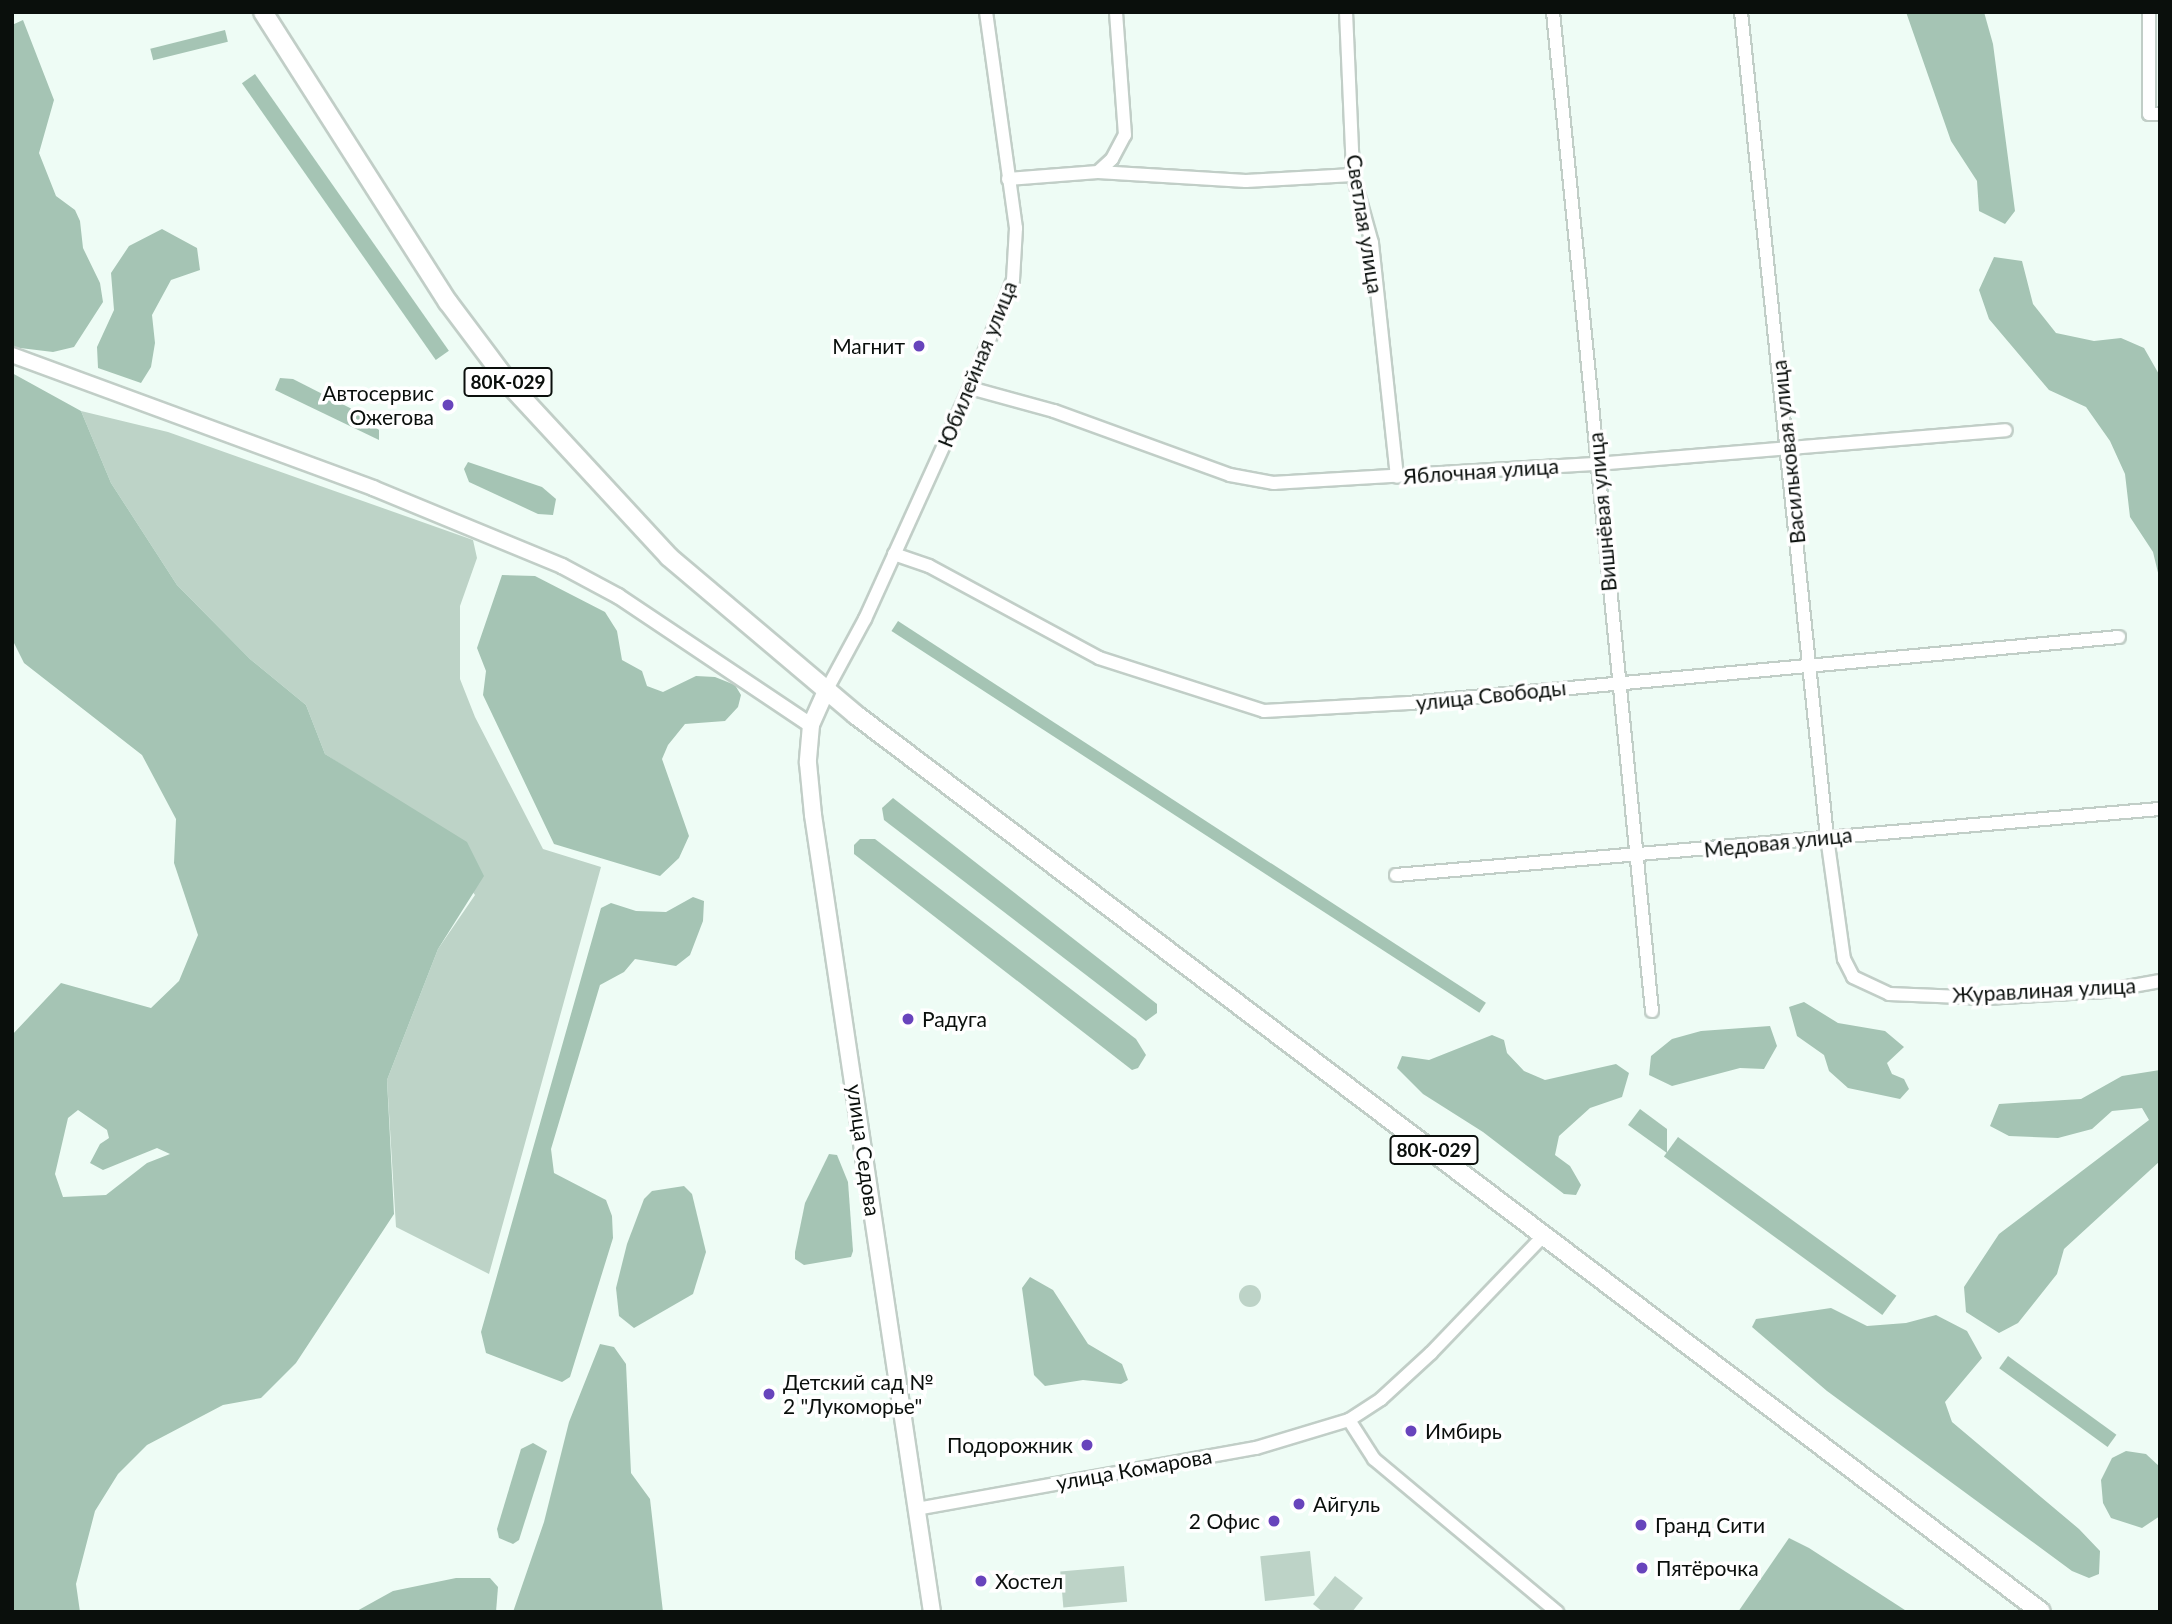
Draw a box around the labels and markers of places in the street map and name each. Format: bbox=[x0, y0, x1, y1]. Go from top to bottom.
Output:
place label: Магнит bbox=[832, 333, 905, 359]
marker: Магнит bbox=[911, 338, 927, 354]
place label: Автосервис Ожегова bbox=[322, 380, 434, 430]
marker: Автосервис Ожегова bbox=[440, 397, 456, 413]
place label: Радуга bbox=[922, 1006, 987, 1032]
marker: Радуга bbox=[900, 1011, 916, 1027]
place label: Детский сад № 2 "Лукоморье" bbox=[783, 1369, 934, 1419]
marker: Детский сад № 2 "Лукоморье" bbox=[761, 1386, 777, 1402]
place label: Имбирь bbox=[1425, 1418, 1502, 1444]
marker: Имбирь bbox=[1403, 1423, 1419, 1439]
place label: Подорожник bbox=[947, 1432, 1073, 1458]
marker: Подорожник bbox=[1079, 1437, 1095, 1453]
place label: Айгуль bbox=[1313, 1491, 1380, 1517]
marker: Айгуль bbox=[1291, 1496, 1307, 1512]
place label: 2 Офис bbox=[1189, 1508, 1260, 1534]
place label: Гранд Сити bbox=[1655, 1512, 1765, 1538]
marker: 2 Офис bbox=[1266, 1513, 1282, 1529]
marker: Гранд Сити bbox=[1633, 1517, 1649, 1533]
place label: Пятёрочка bbox=[1656, 1555, 1759, 1581]
marker: Пятёрочка bbox=[1634, 1560, 1650, 1576]
place label: Хостел bbox=[995, 1568, 1063, 1594]
marker: Хостел bbox=[973, 1573, 989, 1589]

